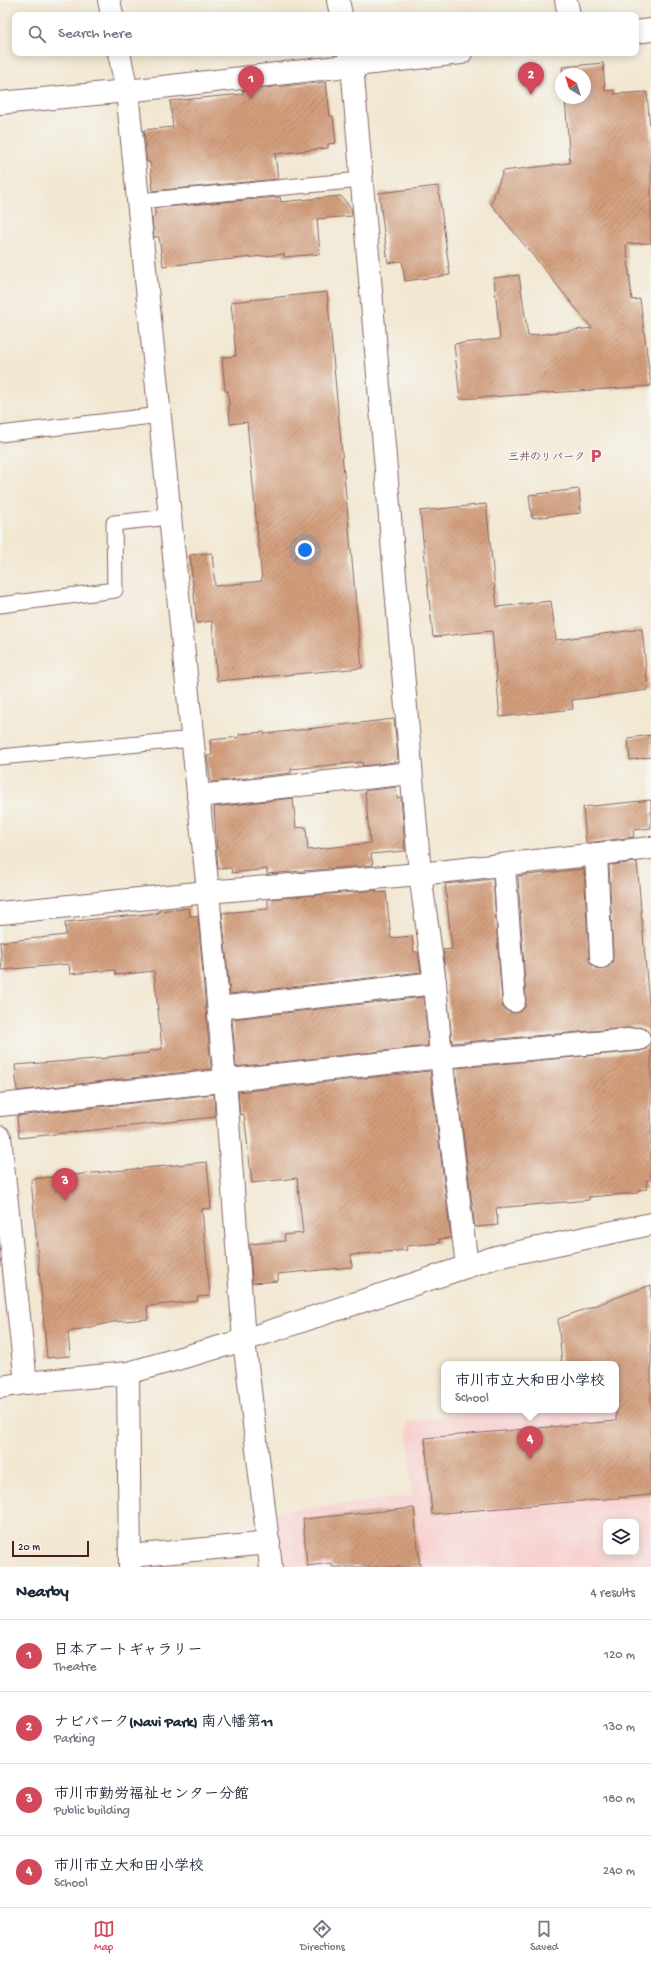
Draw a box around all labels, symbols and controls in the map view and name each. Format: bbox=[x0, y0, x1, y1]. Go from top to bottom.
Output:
search box bbox=[12, 12, 639, 56]
icon: search bbox=[26, 23, 48, 45]
text: Search here bbox=[58, 25, 132, 43]
pin: 2 bbox=[518, 62, 544, 95]
pin: 1 bbox=[238, 66, 264, 99]
north arrow bbox=[555, 68, 591, 104]
parking icon: 三井のリパーク bbox=[588, 448, 604, 464]
place label: 三井のリパーク bbox=[508, 451, 585, 464]
your location bbox=[295, 540, 315, 560]
pin: 3 bbox=[52, 1168, 78, 1201]
popup bbox=[441, 1361, 619, 1413]
text: 市川市立大和田小学校 bbox=[455, 1373, 605, 1391]
text: School bbox=[455, 1391, 489, 1406]
pin: 4 bbox=[517, 1426, 543, 1459]
map controls bbox=[603, 1519, 639, 1555]
button: layers bbox=[603, 1519, 639, 1555]
scale bar bbox=[12, 1539, 89, 1558]
text: 20 m bbox=[18, 1542, 40, 1554]
text: Nearby bbox=[16, 1583, 69, 1603]
text: 4 results bbox=[591, 1586, 635, 1601]
text: 日本アートギャラリー bbox=[54, 1642, 203, 1660]
text: 1 bbox=[26, 1648, 32, 1663]
text: 120 m bbox=[604, 1648, 635, 1663]
text: Theatre bbox=[54, 1660, 97, 1675]
text: ナビパーク(Navi Park) 南八幡第11 bbox=[54, 1714, 273, 1732]
text: 2 bbox=[26, 1720, 32, 1735]
text: 130 m bbox=[603, 1720, 635, 1735]
text: Parking bbox=[54, 1732, 95, 1747]
text: 市川市勤労福祉センター分館 bbox=[54, 1786, 249, 1804]
text: 3 bbox=[26, 1792, 32, 1807]
text: 180 m bbox=[603, 1792, 635, 1807]
text: Public building bbox=[54, 1804, 130, 1819]
text: 市川市立大和田小学校 bbox=[54, 1858, 204, 1876]
text: 4 bbox=[26, 1864, 32, 1879]
text: 240 m bbox=[603, 1864, 635, 1879]
text: School bbox=[54, 1876, 88, 1891]
tab: Map bbox=[93, 1918, 115, 1954]
tab: Directions bbox=[300, 1918, 345, 1954]
tab: Saved bbox=[530, 1918, 558, 1954]

